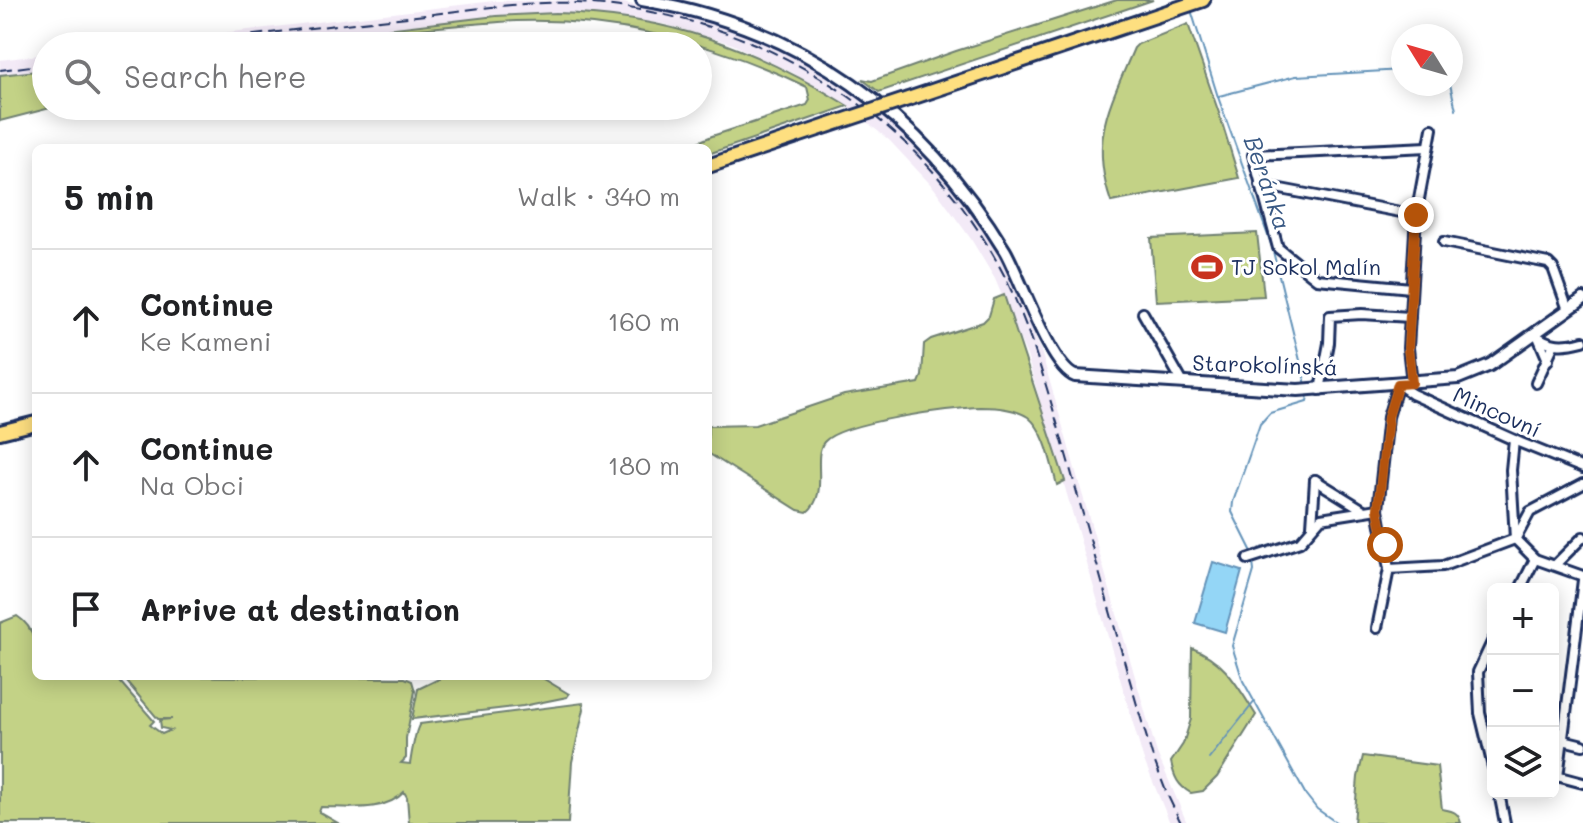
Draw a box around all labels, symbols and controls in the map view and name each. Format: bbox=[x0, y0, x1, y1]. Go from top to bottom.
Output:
north arrow bbox=[1391, 24, 1463, 96]
search box bbox=[32, 32, 712, 120]
icon: search bbox=[60, 54, 104, 98]
text: Search here bbox=[124, 56, 307, 96]
water label: Beránka bbox=[1238, 131, 1299, 234]
text: 5 min bbox=[64, 174, 154, 219]
text: Walk · 340 m bbox=[517, 179, 680, 213]
route end bbox=[1398, 197, 1434, 233]
sports icon: TJ Sokol Malín bbox=[1190, 250, 1224, 284]
place label: TJ Sokol Malín bbox=[1231, 252, 1381, 281]
text: Continue bbox=[140, 284, 273, 324]
icon: ahead bbox=[64, 299, 108, 343]
text: 160 m bbox=[608, 304, 680, 338]
text: Ke Kameni bbox=[140, 324, 271, 358]
street label: Starokolínská bbox=[1192, 347, 1338, 382]
street label: Mincovní bbox=[1449, 379, 1546, 444]
text: Continue bbox=[140, 428, 273, 468]
icon: ahead bbox=[64, 443, 108, 487]
text: 180 m bbox=[608, 448, 680, 482]
text: Na Obci bbox=[140, 468, 244, 502]
route start bbox=[1367, 527, 1403, 563]
map controls bbox=[1487, 583, 1559, 799]
button: + bbox=[1487, 583, 1559, 655]
icon: arrive bbox=[64, 587, 108, 631]
text: Arrive at destination bbox=[140, 589, 460, 629]
button: − bbox=[1487, 655, 1559, 727]
button: layers bbox=[1487, 727, 1559, 799]

